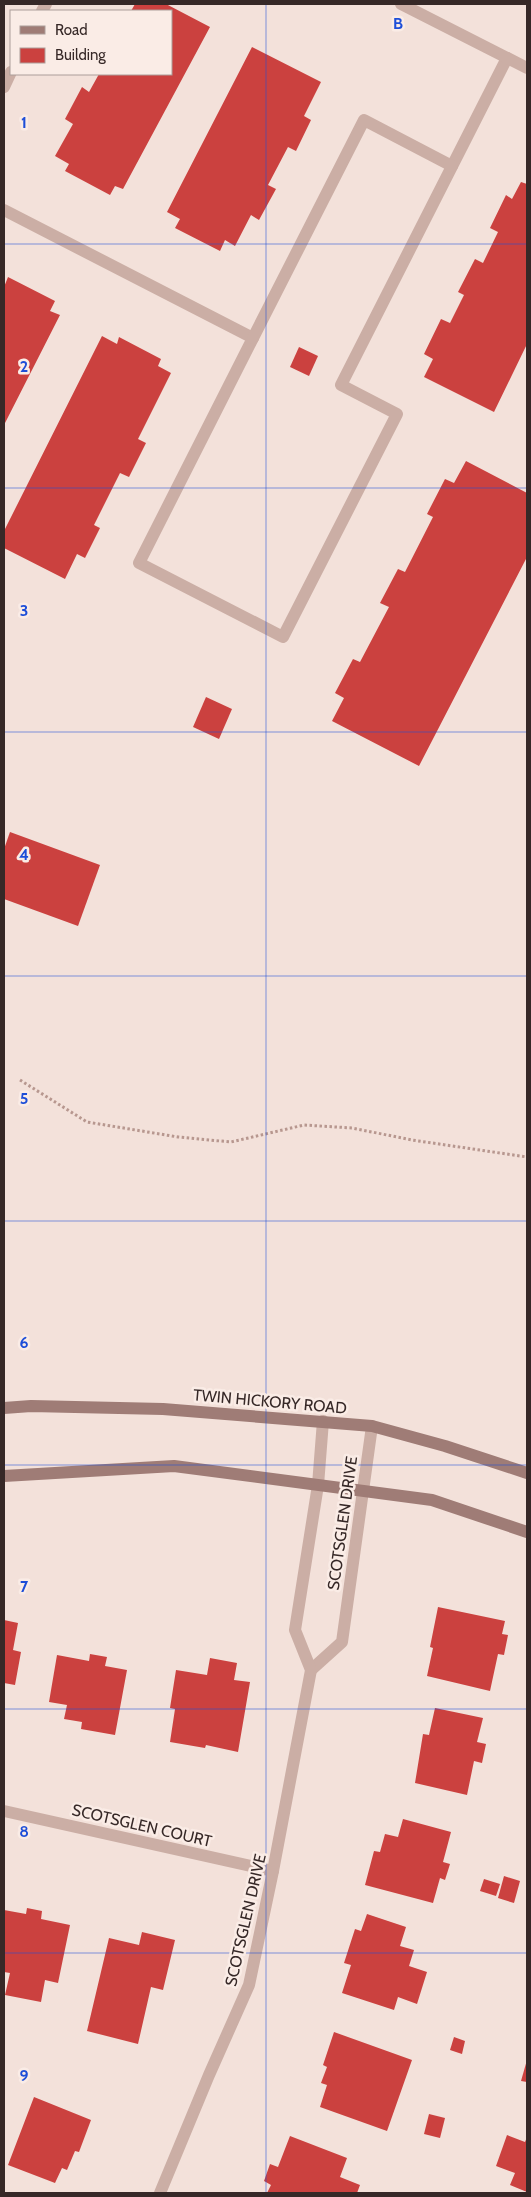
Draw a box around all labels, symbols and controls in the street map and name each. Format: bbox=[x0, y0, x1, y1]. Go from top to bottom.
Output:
legend bbox=[10, 10, 172, 75]
text: B bbox=[393, 14, 403, 33]
text: Road bbox=[55, 21, 88, 39]
text: Building bbox=[55, 46, 106, 64]
text: 1 bbox=[21, 113, 27, 132]
text: 2 bbox=[20, 357, 28, 376]
text: 3 bbox=[20, 601, 28, 620]
text: 4 bbox=[19, 845, 29, 864]
text: 5 bbox=[20, 1089, 28, 1108]
text: 6 bbox=[20, 1333, 29, 1352]
street label: TWIN HICKORY ROAD bbox=[192, 1385, 348, 1418]
street label: SCOTSGLEN DRIVE bbox=[324, 1455, 361, 1591]
text: 7 bbox=[20, 1577, 29, 1596]
street label: SCOTSGLEN COURT bbox=[70, 1800, 214, 1851]
text: 8 bbox=[19, 1822, 29, 1841]
street label: SCOTSGLEN DRIVE bbox=[221, 1852, 270, 1988]
text: 9 bbox=[20, 2066, 29, 2085]

